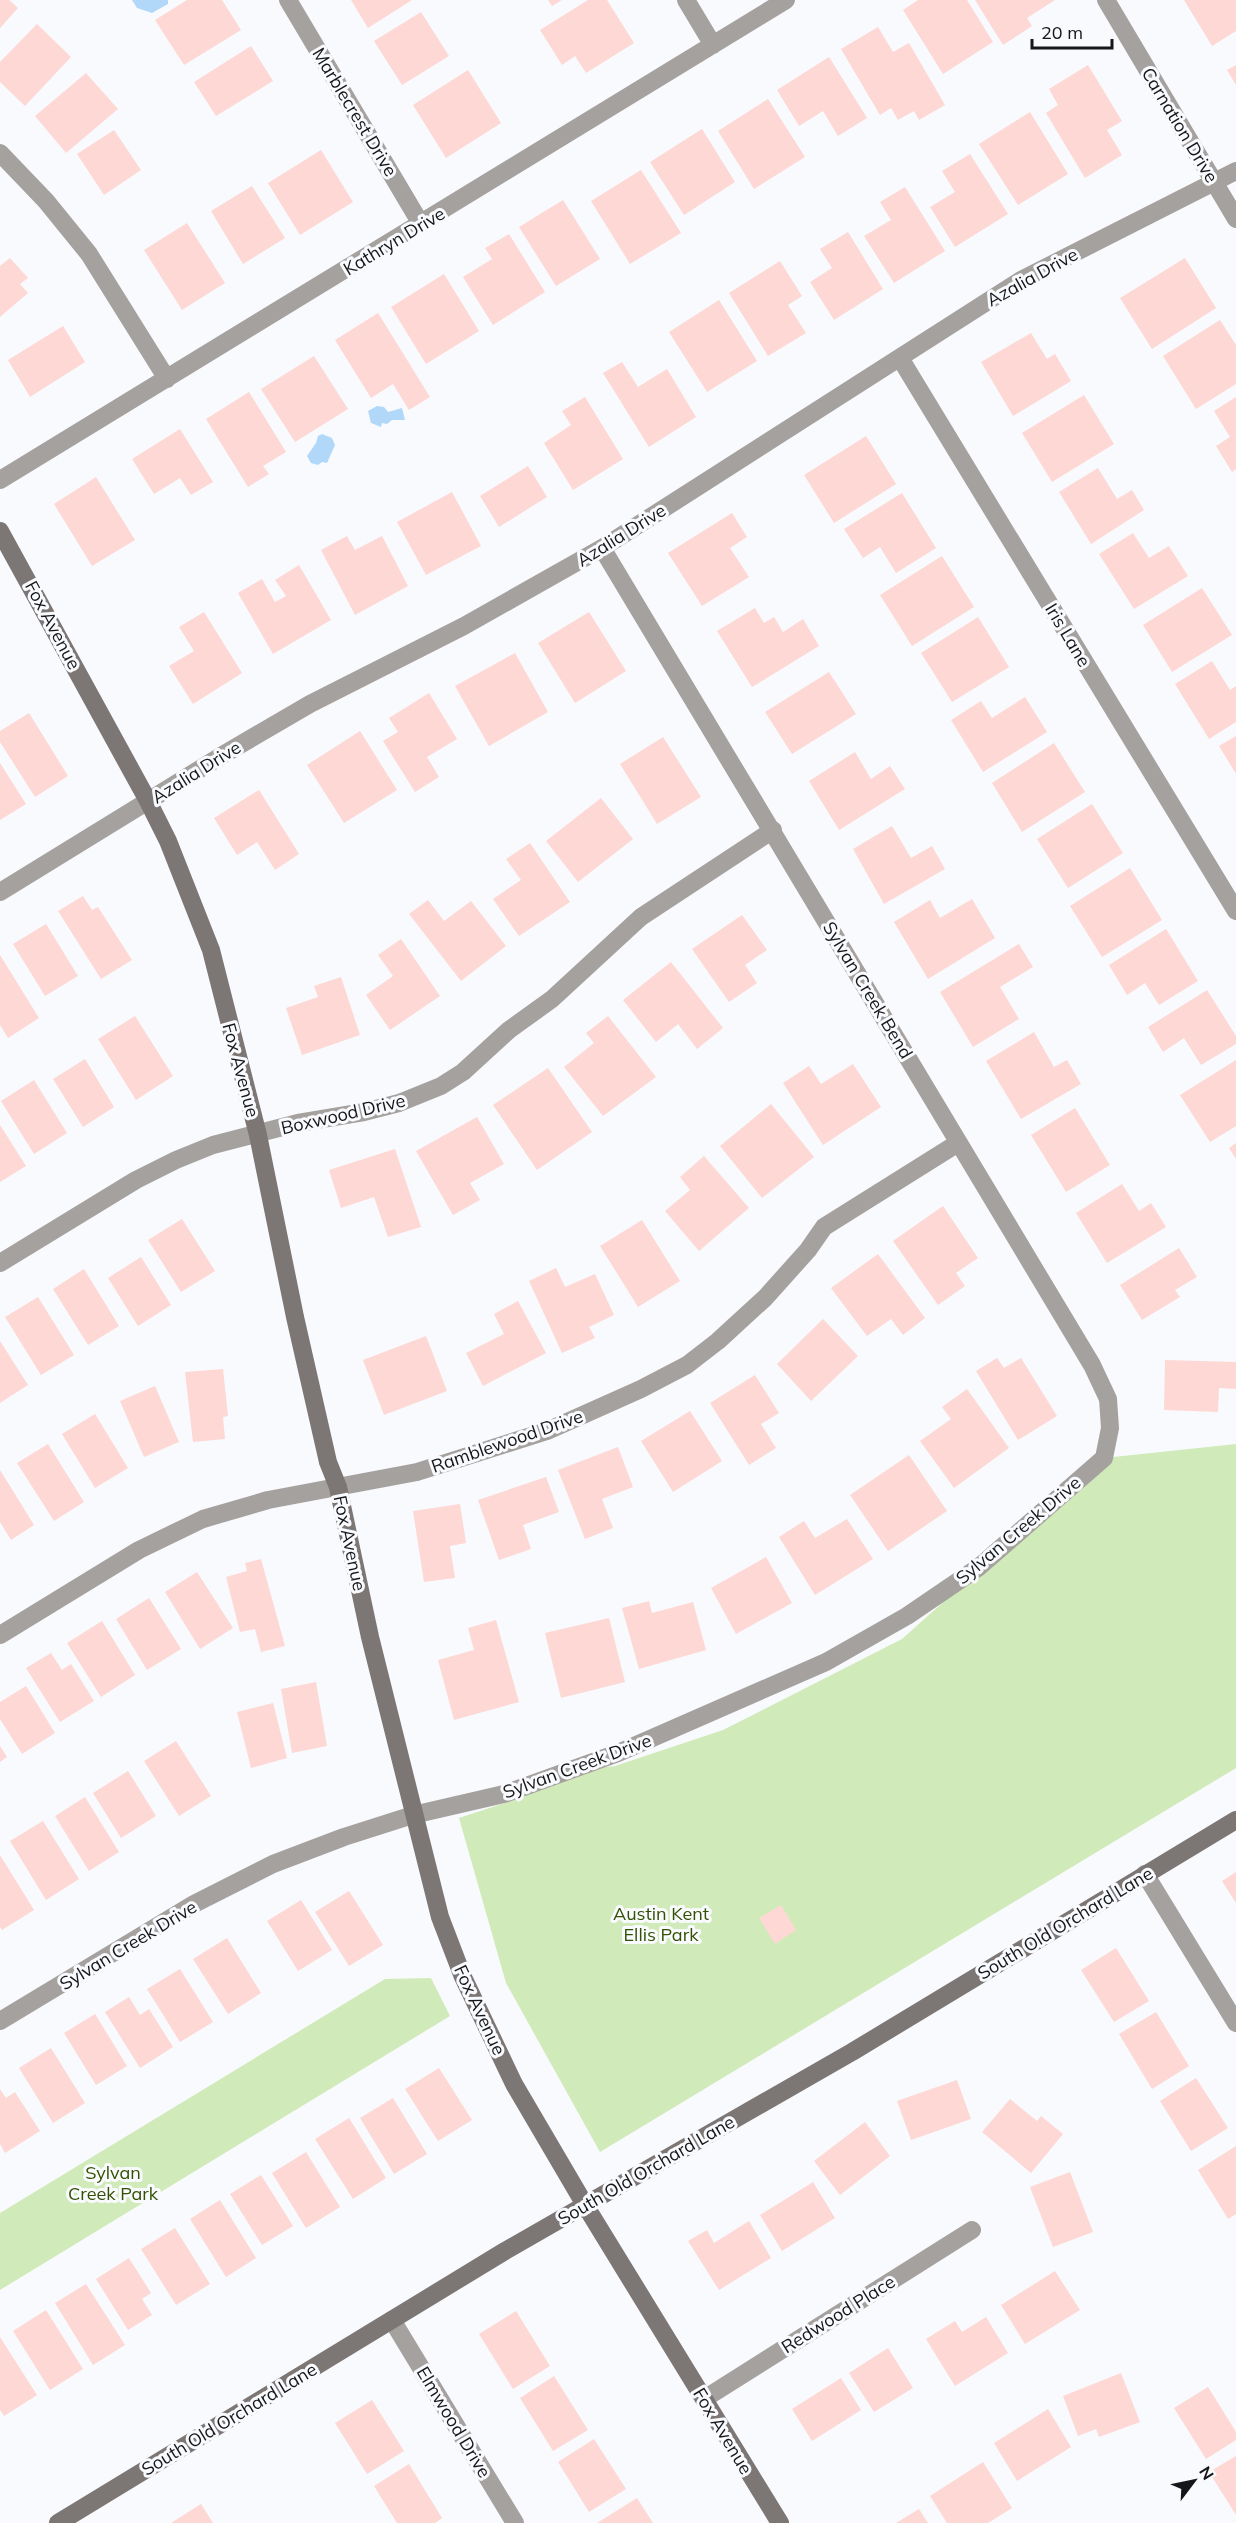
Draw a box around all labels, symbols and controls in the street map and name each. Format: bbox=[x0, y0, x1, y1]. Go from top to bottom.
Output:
scale bar bbox=[1032, 12, 1112, 50]
text: 20 m bbox=[1041, 21, 1083, 44]
street label: Marblecrest Drive bbox=[308, 43, 402, 181]
street label: Carnation Drive bbox=[1137, 63, 1223, 187]
street label: Kathryn Drive bbox=[339, 202, 449, 280]
street label: Azalia Drive bbox=[982, 243, 1082, 311]
street label: Azalia Drive bbox=[572, 499, 670, 571]
street label: Fox Avenue bbox=[20, 577, 86, 673]
street label: Iris Lane bbox=[1040, 599, 1096, 671]
street label: Azalia Drive bbox=[147, 736, 245, 808]
street label: Sylvan Creek Bend bbox=[818, 917, 918, 1063]
street label: Fox Avenue bbox=[217, 1020, 265, 1120]
street label: Boxwood Drive bbox=[279, 1089, 407, 1139]
street label: Ramblewood Drive bbox=[428, 1404, 586, 1478]
street label: Sylvan Creek Drive bbox=[951, 1471, 1085, 1589]
street label: Fox Avenue bbox=[329, 1493, 371, 1593]
street label: Sylvan Creek Drive bbox=[500, 1728, 654, 1804]
street label: South Old Orchard Lane bbox=[973, 1861, 1157, 1985]
street label: Sylvan Creek Drive bbox=[55, 1895, 201, 1995]
park label: Austin Kent Ellis Park bbox=[613, 1902, 709, 1946]
street label: Fox Avenue bbox=[449, 1961, 511, 2059]
street label: South Old Orchard Lane bbox=[553, 2110, 739, 2230]
park label: Sylvan Creek Park bbox=[68, 2161, 159, 2205]
street label: Redwood Place bbox=[777, 2270, 899, 2358]
street label: South Old Orchard Lane bbox=[137, 2357, 321, 2481]
street label: Elmwood Drive bbox=[412, 2362, 496, 2482]
street label: Fox Avenue bbox=[688, 2384, 758, 2478]
north arrow bbox=[1164, 2451, 1224, 2511]
text: N bbox=[1195, 2463, 1218, 2483]

